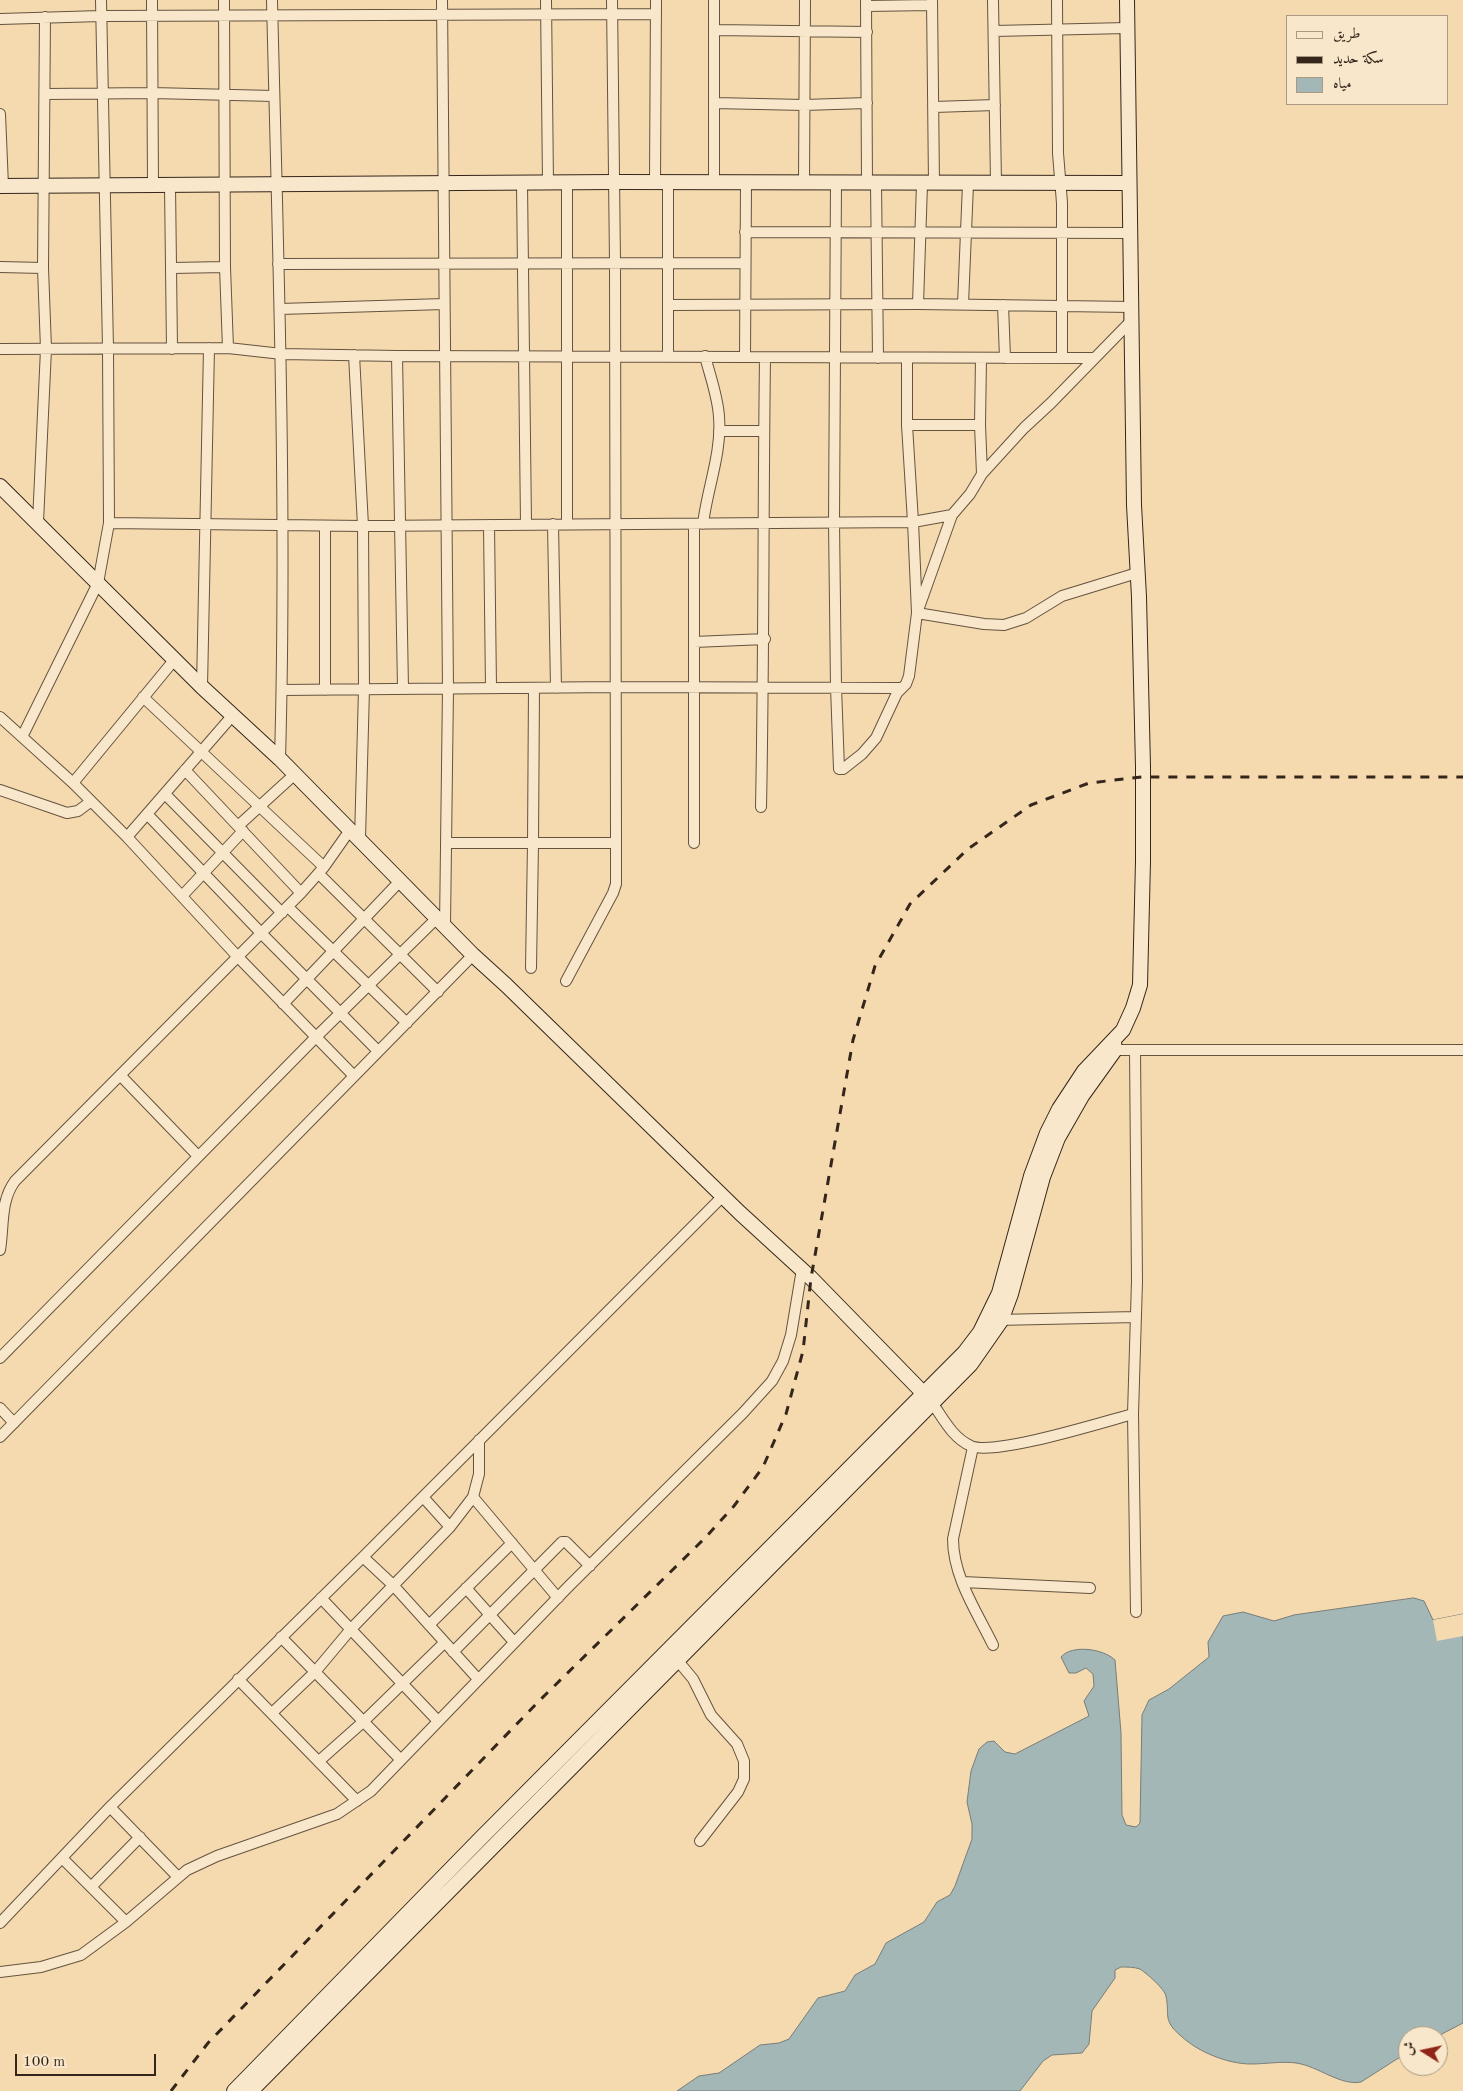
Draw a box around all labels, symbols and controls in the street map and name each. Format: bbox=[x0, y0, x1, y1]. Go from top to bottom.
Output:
legend bbox=[1286, 15, 1448, 105]
text: طريق bbox=[1333, 27, 1360, 42]
text: سكة حديد bbox=[1333, 52, 1384, 67]
text: مياه bbox=[1333, 77, 1351, 92]
north arrow bbox=[1398, 2026, 1448, 2076]
text: ش bbox=[1401, 2041, 1417, 2057]
scale bar bbox=[18, 2044, 159, 2076]
text: 100 m bbox=[23, 2055, 65, 2070]

